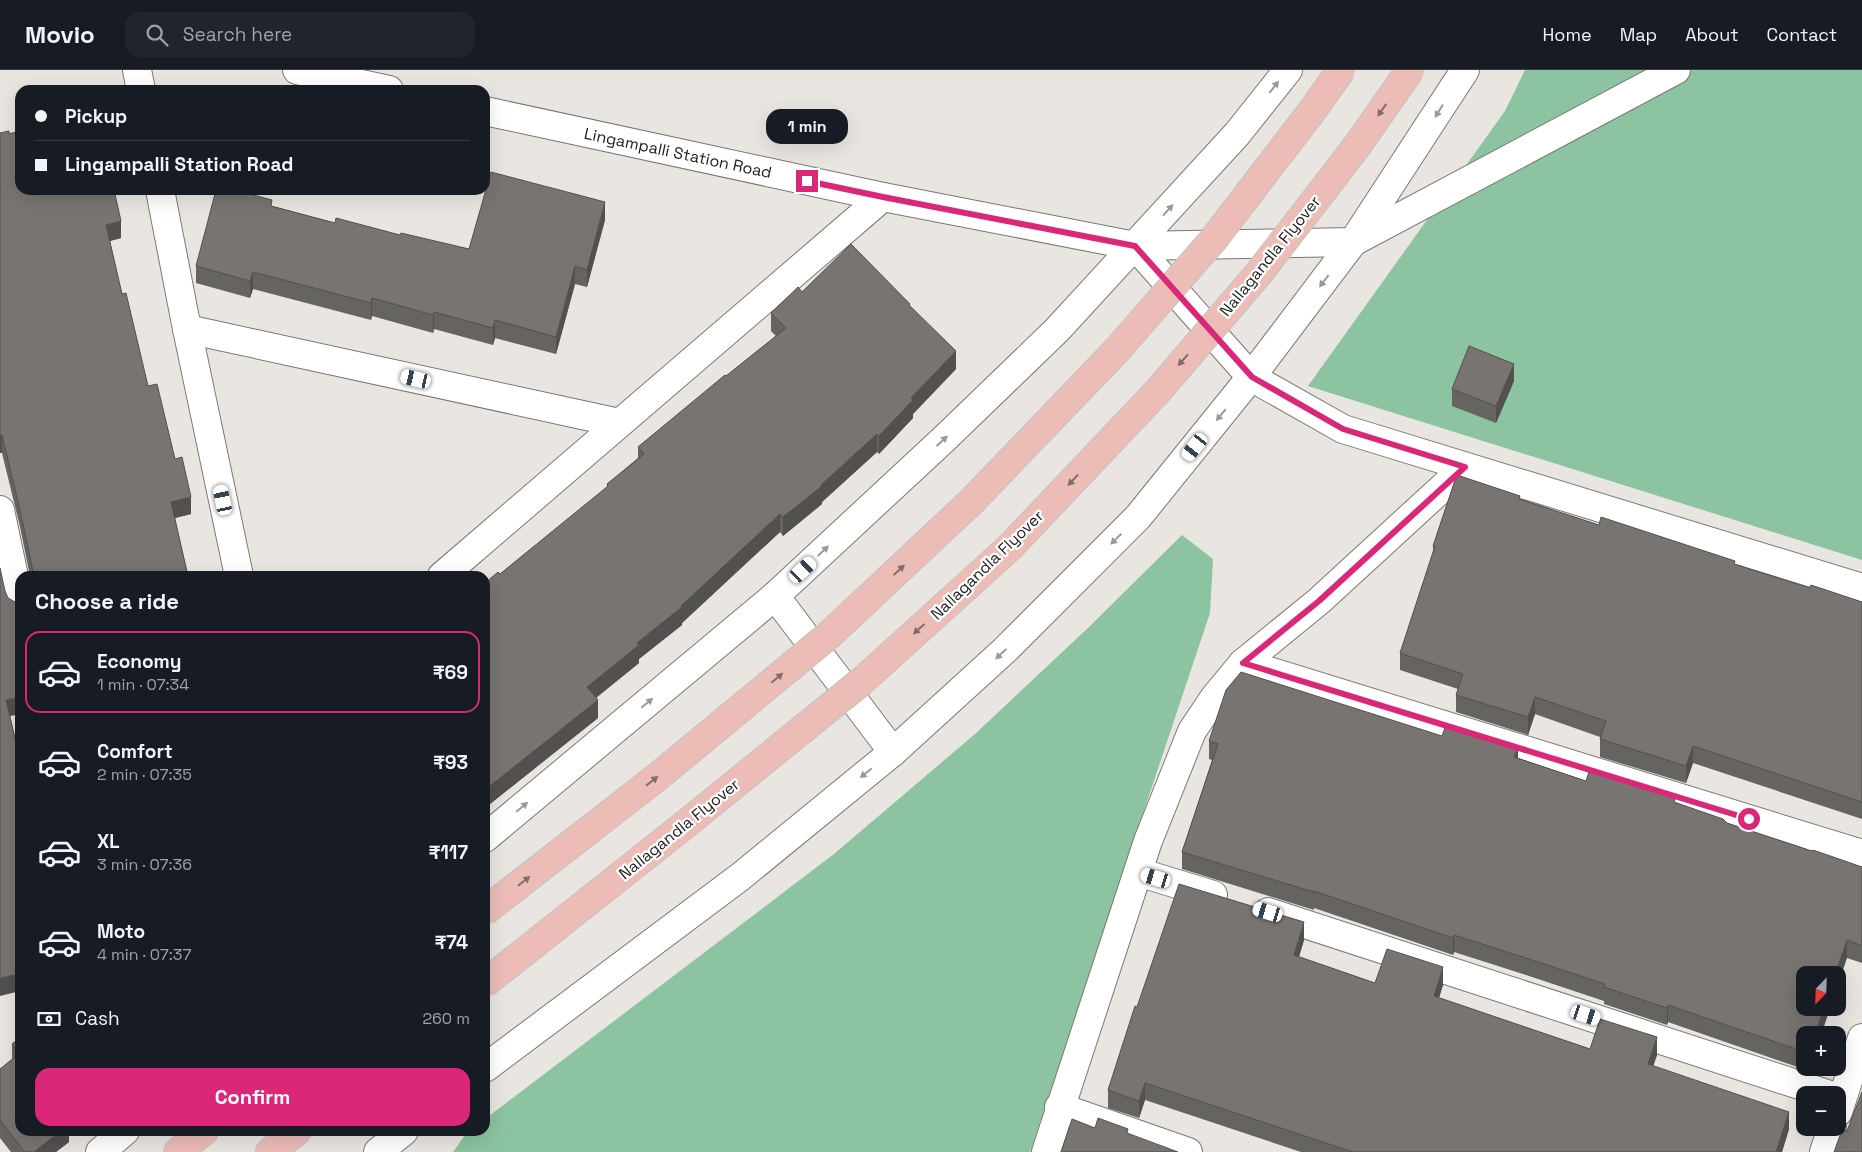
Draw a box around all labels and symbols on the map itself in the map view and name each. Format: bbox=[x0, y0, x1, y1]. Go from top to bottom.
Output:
one-way arrow bbox=[1269, 81, 1280, 94]
one-way arrow bbox=[1377, 103, 1387, 117]
one-way arrow bbox=[1434, 105, 1443, 118]
callout: 1 min bbox=[766, 108, 848, 144]
street label: Lingampalli Station Road bbox=[582, 123, 774, 183]
route end bbox=[796, 170, 818, 192]
street label: Nallagandla Flyover bbox=[1215, 191, 1325, 321]
one-way arrow bbox=[1162, 204, 1174, 216]
one-way arrow bbox=[1318, 274, 1329, 287]
one-way arrow bbox=[1178, 354, 1189, 367]
car bbox=[399, 368, 432, 390]
one-way arrow bbox=[1215, 408, 1226, 421]
car bbox=[1179, 431, 1210, 463]
one-way arrow bbox=[936, 435, 948, 447]
one-way arrow bbox=[1067, 474, 1079, 486]
car bbox=[212, 484, 233, 516]
street label: Nallagandla Flyover bbox=[926, 506, 1048, 624]
one-way arrow bbox=[1110, 532, 1122, 544]
one-way arrow bbox=[817, 545, 829, 557]
car bbox=[786, 554, 819, 586]
one-way arrow bbox=[892, 564, 904, 576]
one-way arrow bbox=[912, 624, 925, 635]
one-way arrow bbox=[996, 648, 1008, 660]
one-way arrow bbox=[771, 672, 784, 683]
one-way arrow bbox=[641, 697, 654, 708]
one-way arrow bbox=[861, 767, 873, 779]
street label: Nallagandla Flyover bbox=[614, 774, 744, 884]
one-way arrow bbox=[645, 776, 658, 787]
one-way arrow bbox=[516, 801, 529, 812]
route start bbox=[1738, 808, 1760, 830]
car bbox=[1139, 866, 1172, 890]
one-way arrow bbox=[517, 875, 530, 886]
car bbox=[1251, 900, 1284, 924]
north arrow bbox=[1796, 966, 1846, 1016]
car bbox=[1569, 1003, 1602, 1027]

